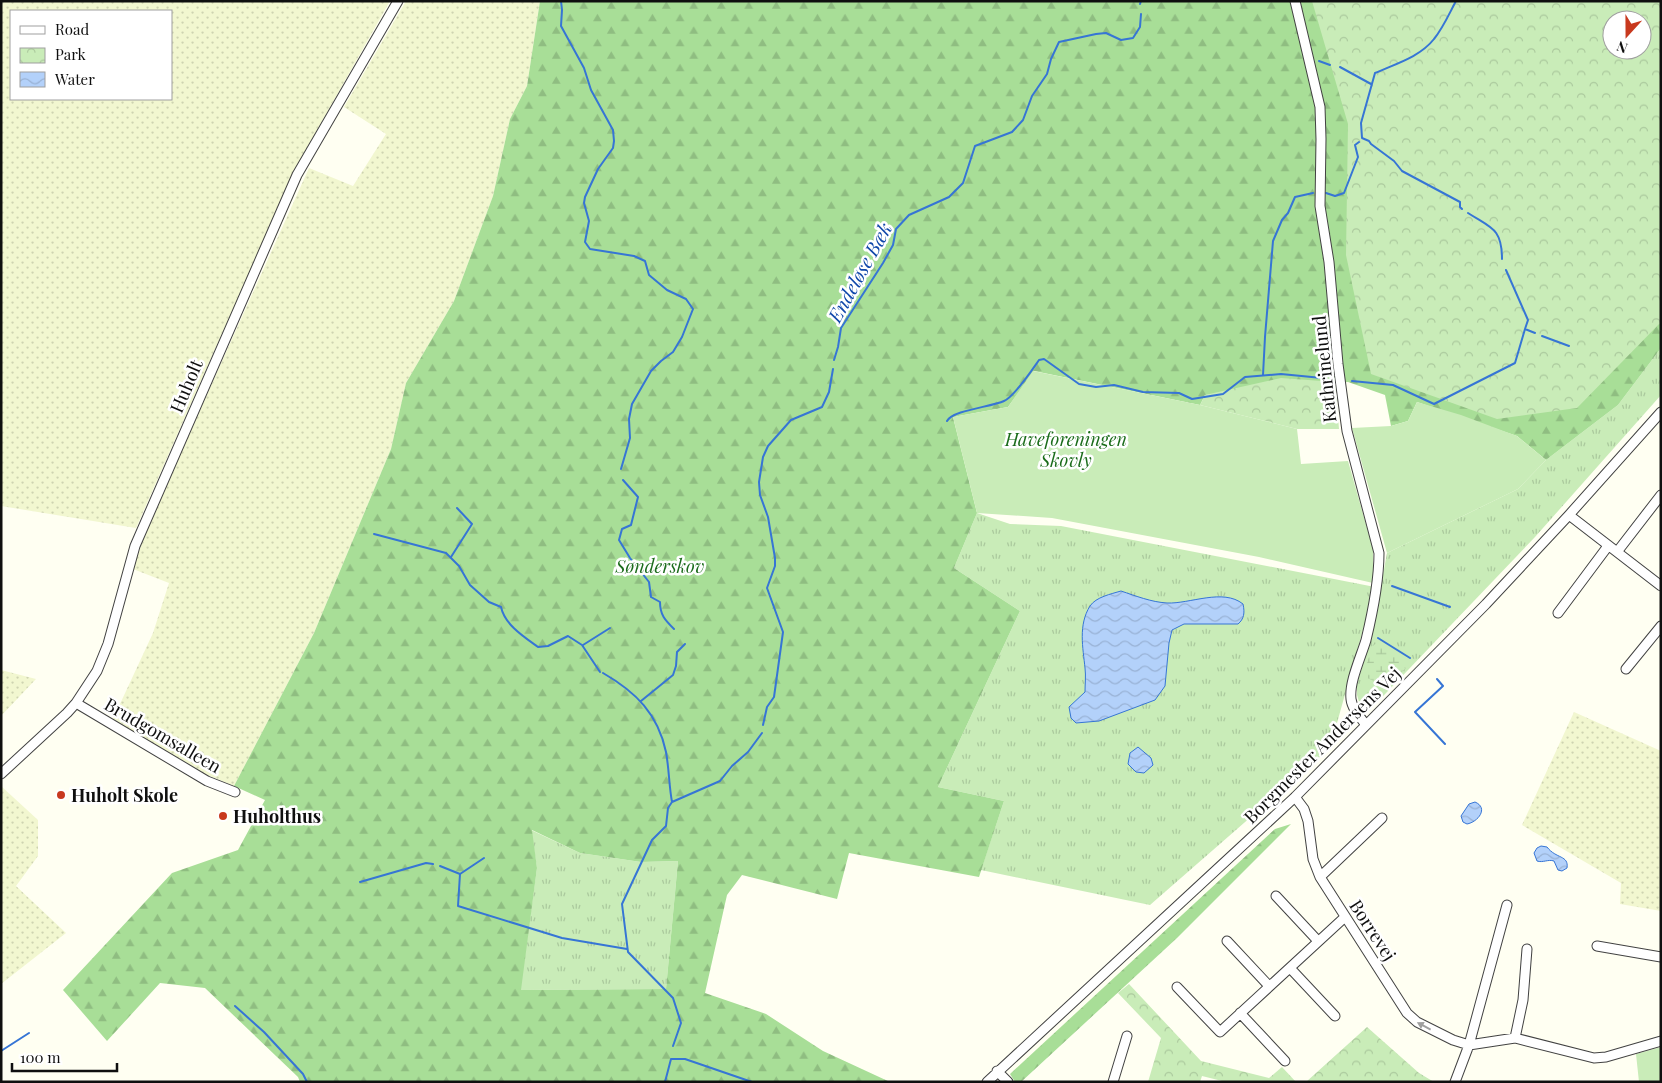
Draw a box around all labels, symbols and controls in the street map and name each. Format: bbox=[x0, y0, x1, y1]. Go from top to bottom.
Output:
legend bbox=[10, 10, 172, 100]
north arrow bbox=[1602, 10, 1652, 60]
text: Road bbox=[55, 19, 89, 39]
text: N bbox=[1614, 37, 1630, 58]
text: Park bbox=[55, 44, 87, 64]
text: Water bbox=[54, 69, 95, 89]
water label: Endeløse Bæk bbox=[820, 217, 897, 327]
street label: Kathrinelund bbox=[1306, 314, 1342, 424]
street label: Huholt bbox=[164, 355, 208, 416]
park label: Haveforeningen Skovly bbox=[1004, 427, 1127, 472]
park label: Sønderskov bbox=[615, 554, 705, 578]
street label: Borgmester Andersens Vej bbox=[1238, 661, 1406, 829]
street label: Brudgomsalleen bbox=[100, 692, 226, 778]
place label: Huholt Skole bbox=[71, 783, 178, 807]
marker: Huholt Skole bbox=[55, 789, 67, 801]
place label: Huholthus bbox=[233, 804, 321, 828]
marker: Huholthus bbox=[217, 810, 229, 822]
street label: Borrevej bbox=[1344, 895, 1402, 965]
one-way arrow bbox=[1417, 1022, 1432, 1030]
scale bar bbox=[12, 1040, 118, 1072]
text: 100 m bbox=[20, 1047, 61, 1067]

